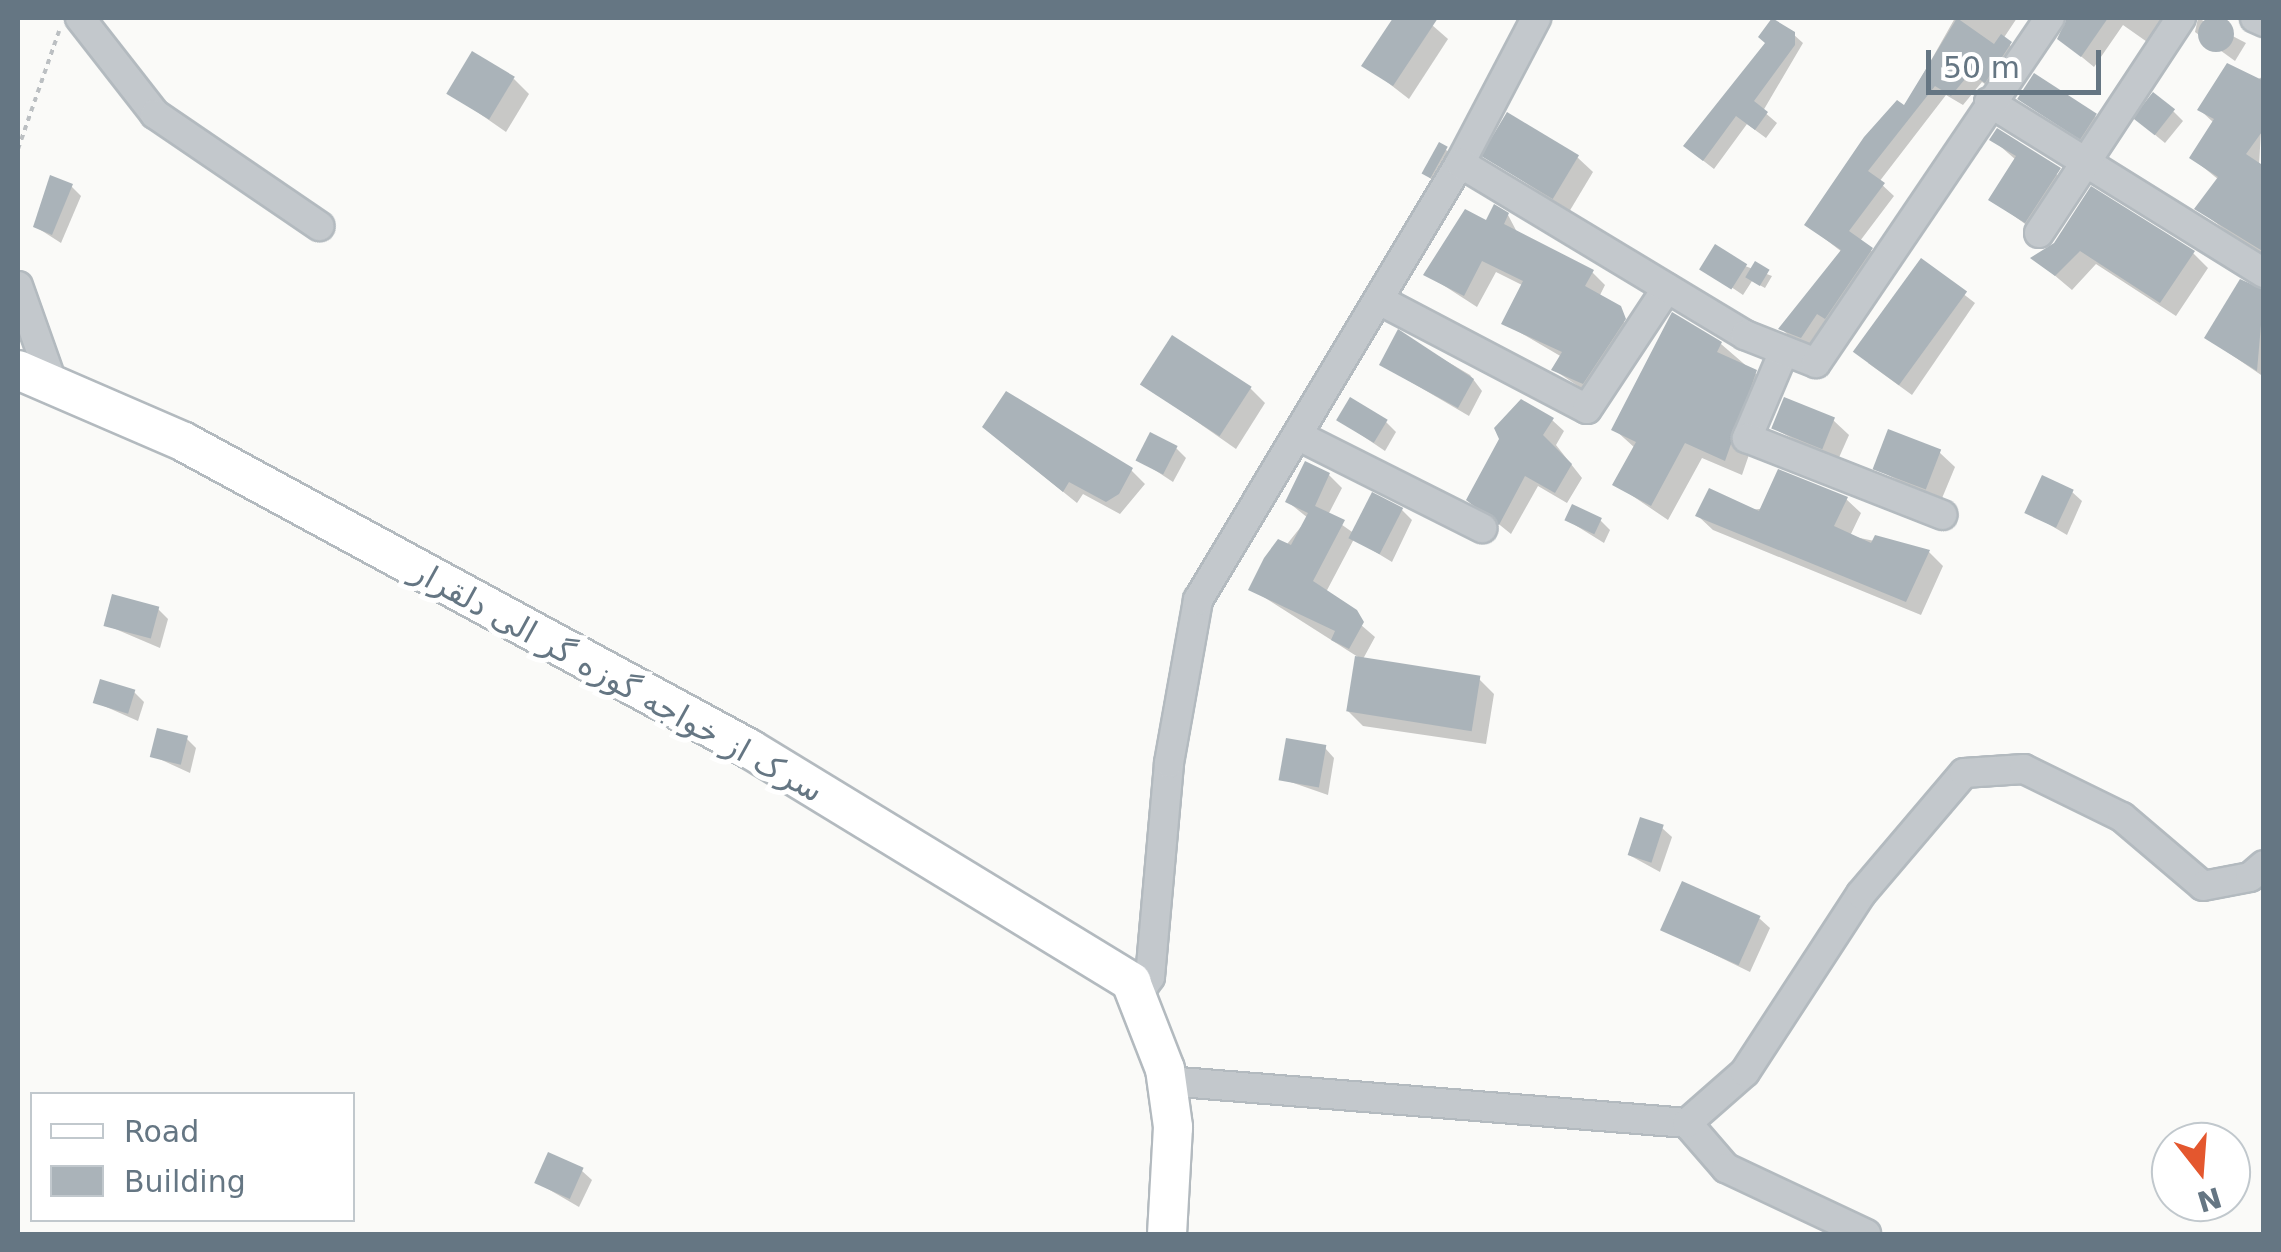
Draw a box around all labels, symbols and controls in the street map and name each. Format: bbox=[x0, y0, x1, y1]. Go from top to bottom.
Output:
scale bar bbox=[1931, 30, 2106, 92]
text: 50 m bbox=[1943, 50, 2020, 85]
street label: سرک از خواجه گوزه گر الی دلقرار bbox=[404, 551, 830, 811]
legend bbox=[30, 1092, 355, 1222]
text: Road bbox=[124, 1114, 199, 1149]
north arrow bbox=[2151, 1122, 2251, 1222]
text: Building bbox=[124, 1164, 246, 1199]
text: N bbox=[2193, 1180, 2225, 1218]

